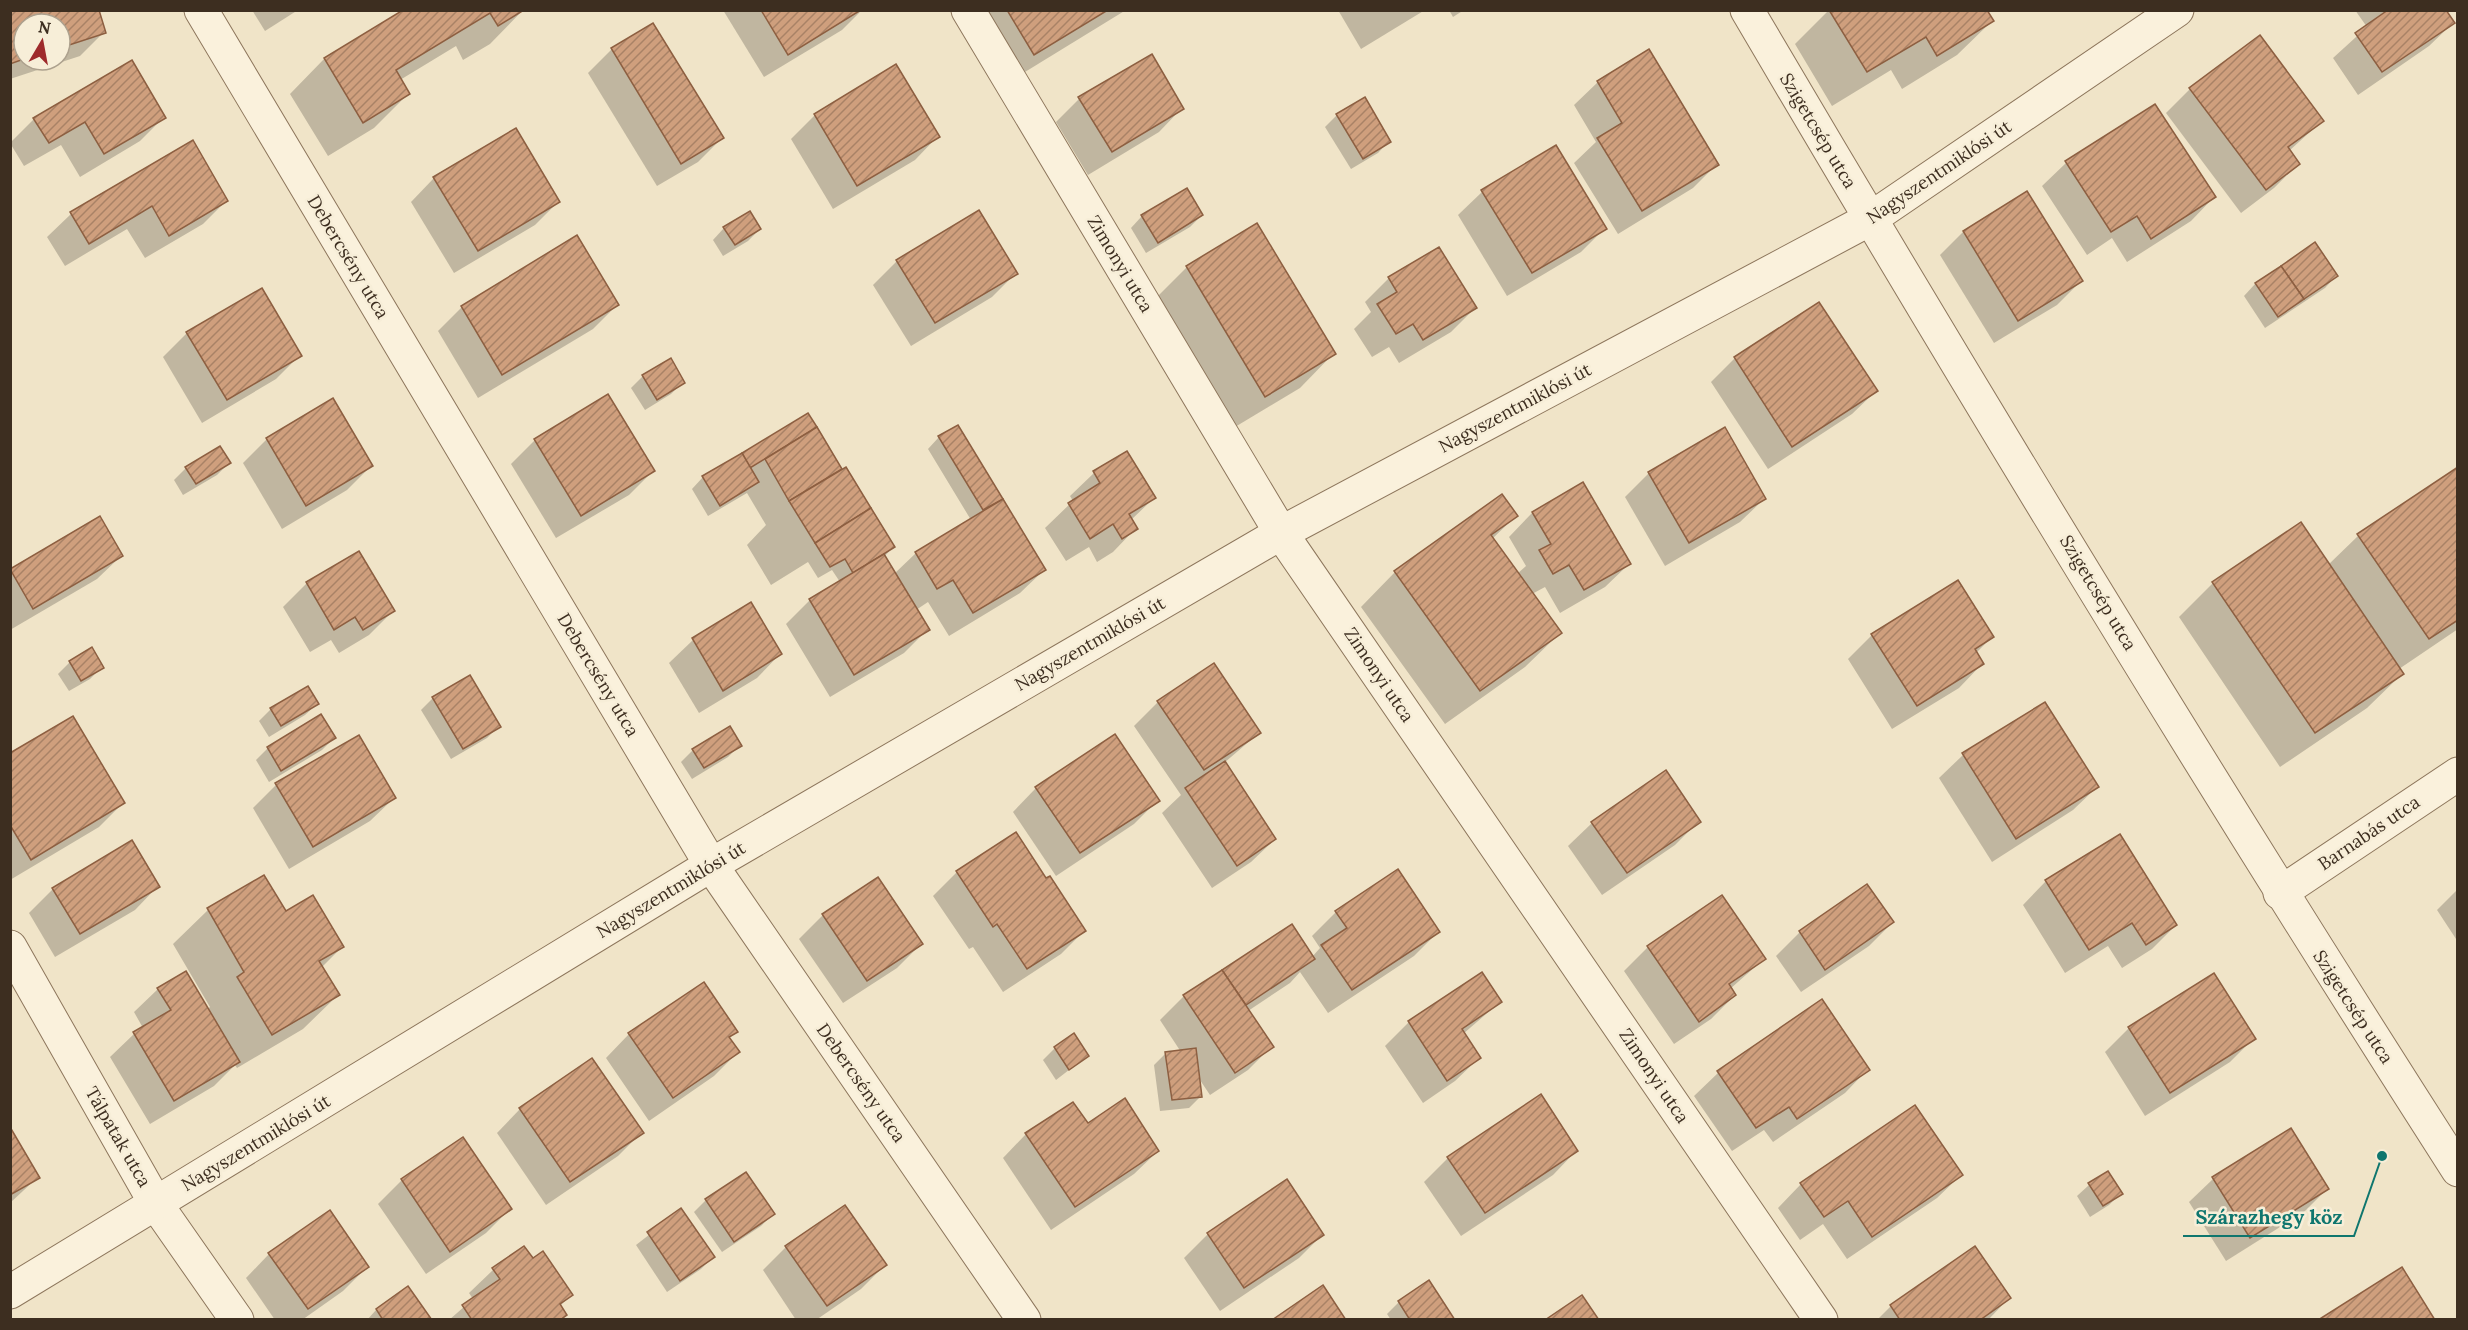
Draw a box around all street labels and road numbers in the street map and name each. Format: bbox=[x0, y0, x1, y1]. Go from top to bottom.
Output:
street label: Szigetcsép utca bbox=[1775, 69, 1862, 193]
street label: Nagyszentmiklósi út bbox=[1862, 115, 2016, 229]
street label: Debercsény utca bbox=[302, 191, 394, 323]
street label: Zimonyi utca bbox=[1082, 211, 1158, 316]
street label: Nagyszentmiklósi út bbox=[1434, 358, 1595, 458]
street label: Szigetcsép utca bbox=[2055, 531, 2142, 655]
street label: Nagyszentmiklósi út bbox=[1011, 591, 1169, 696]
street label: Debercsény utca bbox=[552, 609, 644, 741]
street label: Zimonyi utca bbox=[1339, 623, 1419, 726]
street label: Barnabás utca bbox=[2313, 790, 2424, 875]
street label: Nagyszentmiklósi út bbox=[592, 836, 749, 943]
street label: Szigetcsép utca bbox=[2308, 946, 2399, 1068]
street label: Debercsény utca bbox=[812, 1019, 911, 1147]
street label: Zimonyi utca bbox=[1614, 1024, 1694, 1127]
street label: Tálpatak utca bbox=[80, 1082, 156, 1191]
street label: Nagyszentmiklósi út bbox=[177, 1089, 334, 1196]

